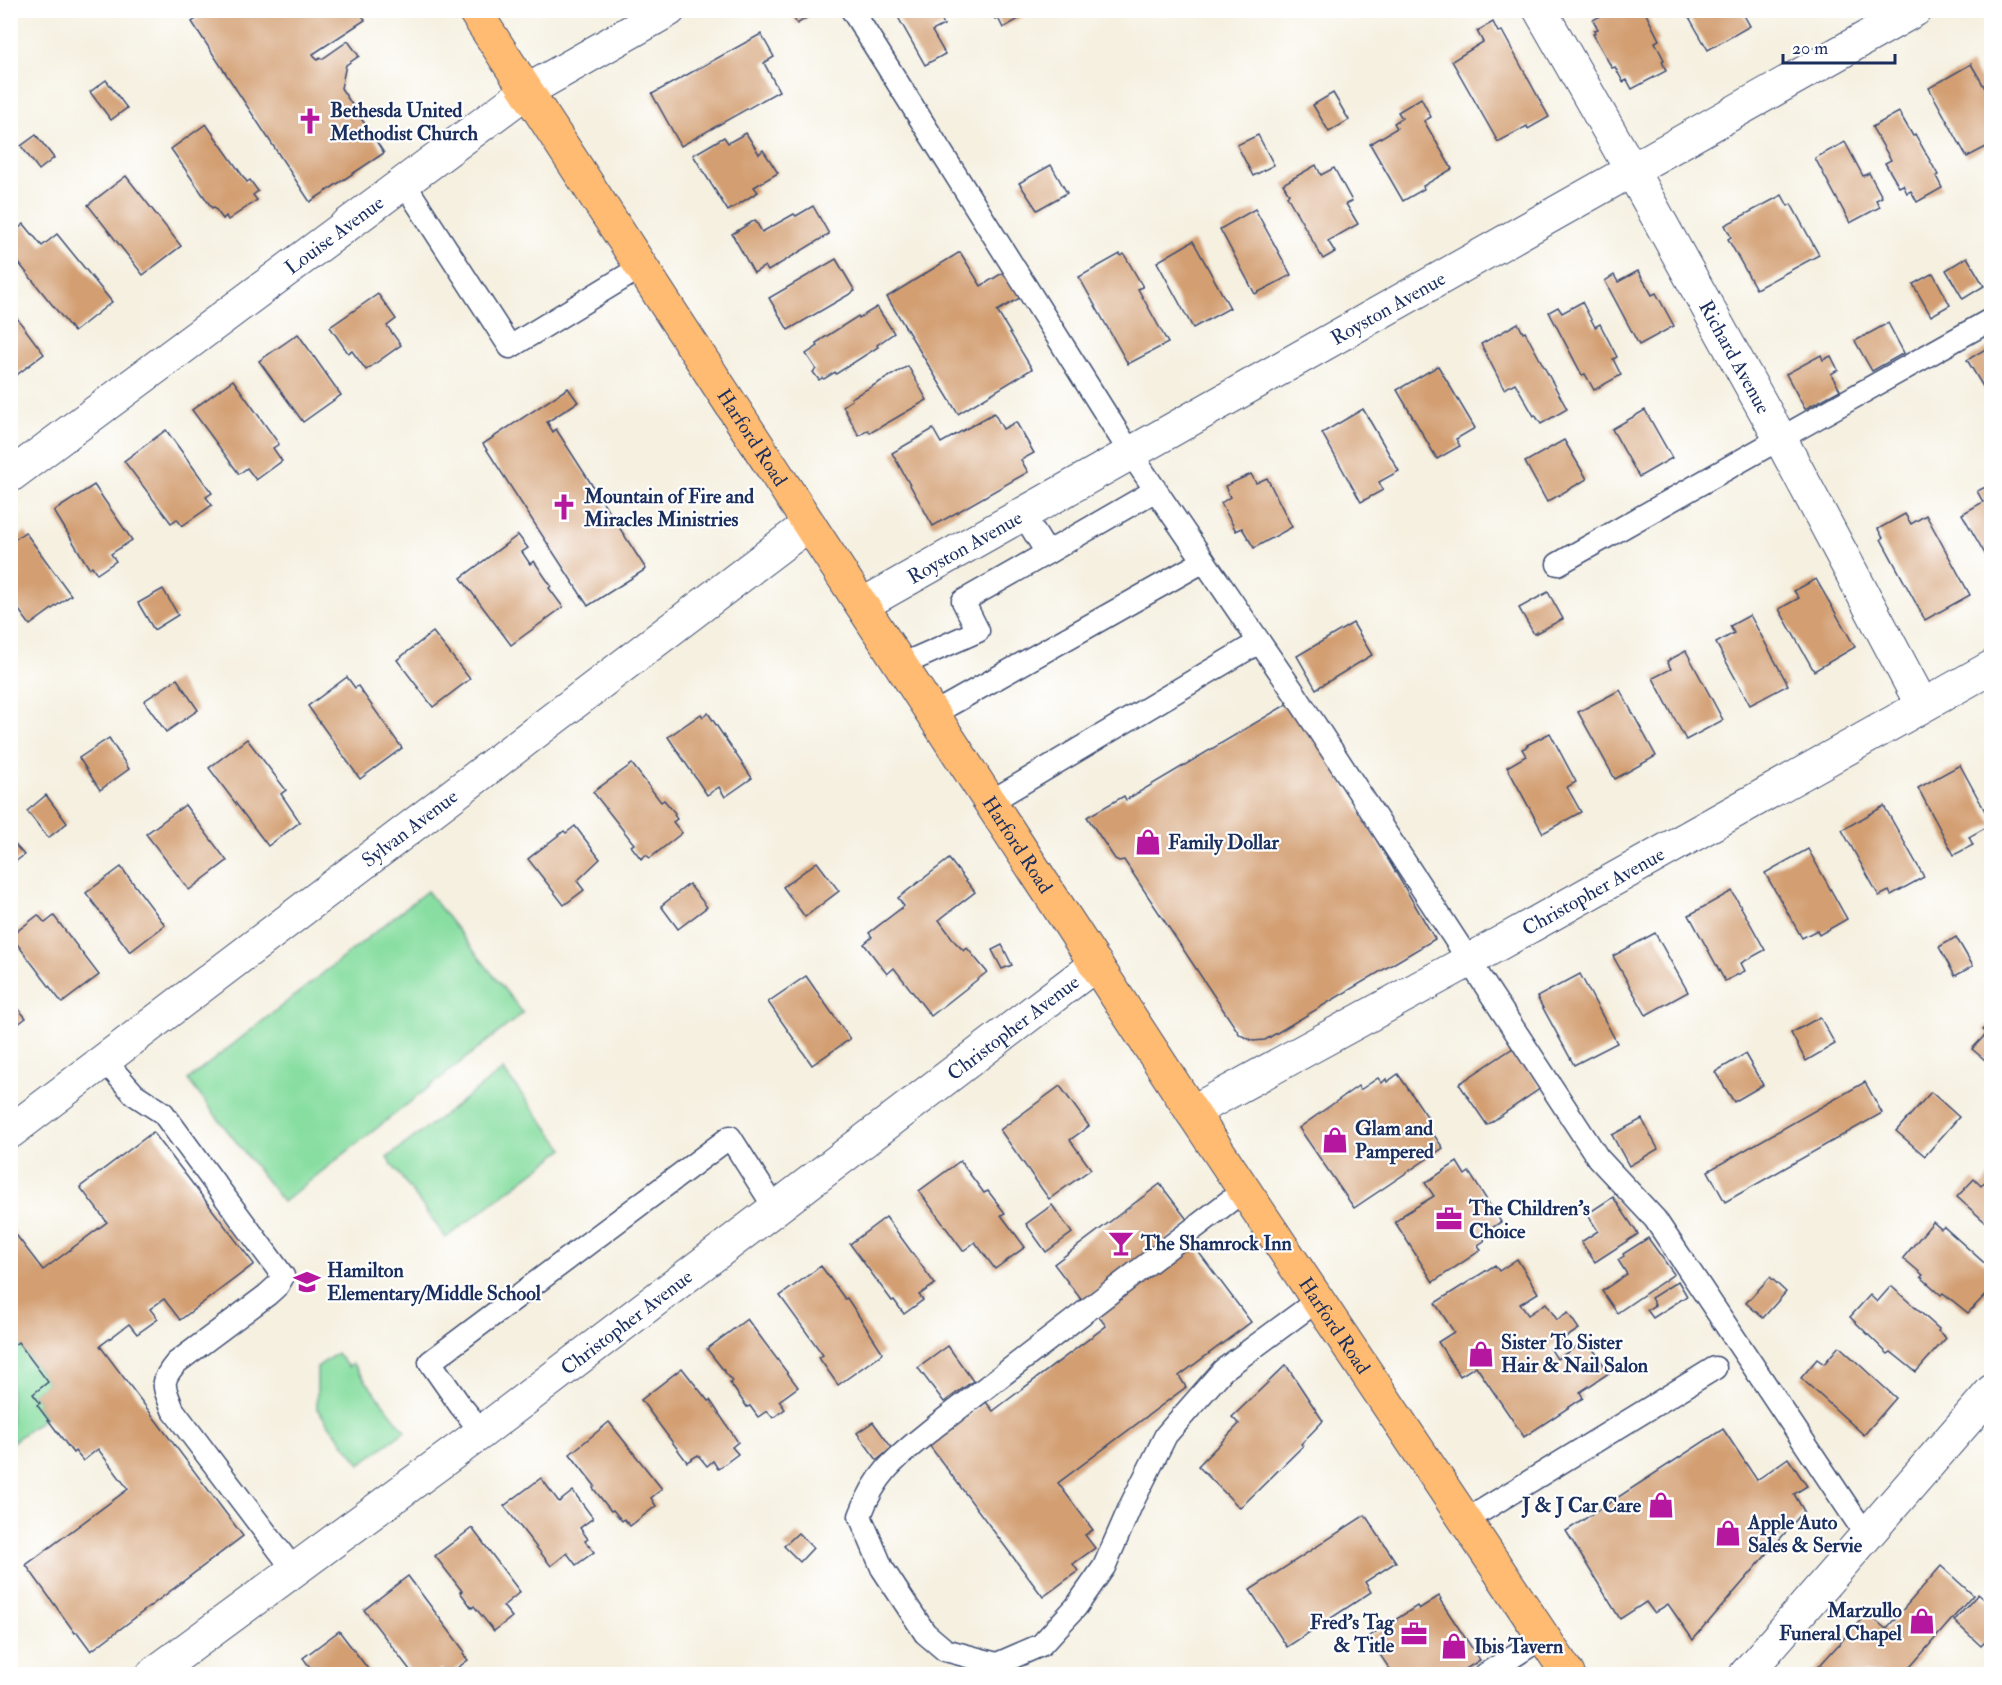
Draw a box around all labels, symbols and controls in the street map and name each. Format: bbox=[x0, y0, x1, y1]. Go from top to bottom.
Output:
scale bar bbox=[1783, 27, 1896, 65]
text: 20 m bbox=[1792, 37, 1828, 60]
place label: Bethesda United Methodist Church bbox=[329, 98, 478, 146]
church icon: Bethesda United Methodist Church bbox=[295, 106, 325, 136]
street label: Louise Avenue bbox=[280, 190, 389, 280]
street label: Royston Avenue bbox=[1326, 266, 1450, 350]
street label: Richard Avenue bbox=[1694, 296, 1776, 418]
street label: Harford Road bbox=[712, 384, 793, 491]
place label: Mountain of Fire and Miracles Ministries bbox=[583, 484, 754, 532]
church icon: Mountain of Fire and Miracles Ministries bbox=[549, 492, 579, 522]
street label: Royston Avenue bbox=[903, 505, 1027, 589]
street label: Sylvan Avenue bbox=[357, 784, 462, 872]
street label: Harford Road bbox=[977, 791, 1059, 898]
shop icon: Family Dollar bbox=[1133, 827, 1163, 857]
place label: Family Dollar bbox=[1168, 830, 1279, 856]
street label: Christopher Avenue bbox=[1518, 841, 1669, 941]
street label: Christopher Avenue bbox=[942, 969, 1084, 1086]
place label: Glam and Pampered bbox=[1355, 1116, 1434, 1165]
shop icon: Glam and Pampered bbox=[1320, 1125, 1350, 1155]
place label: The Children's Choice bbox=[1468, 1196, 1590, 1244]
office icon: The Children's Choice bbox=[1434, 1204, 1464, 1234]
bar icon: The Shamrock Inn bbox=[1106, 1228, 1136, 1258]
place label: The Shamrock Inn bbox=[1140, 1231, 1293, 1256]
place label: Hamilton Elementary/Middle School bbox=[327, 1258, 542, 1307]
street label: Christopher Avenue bbox=[555, 1264, 697, 1380]
school or university icon: Hamilton Elementary/Middle School bbox=[292, 1267, 322, 1297]
street label: Harford Road bbox=[1293, 1272, 1376, 1379]
place label: Sister To Sister Hair & Nail Salon bbox=[1501, 1330, 1649, 1378]
shop icon: Sister To Sister Hair & Nail Salon bbox=[1466, 1339, 1496, 1369]
shop icon: J & J Car Care bbox=[1646, 1490, 1676, 1520]
place label: J & J Car Care bbox=[1521, 1493, 1642, 1518]
place label: Apple Auto Sales & Servie bbox=[1747, 1510, 1863, 1558]
shop icon: Apple Auto Sales & Servie bbox=[1713, 1518, 1743, 1548]
place label: Marzullo Funeral Chapel bbox=[1779, 1598, 1903, 1647]
shop icon: Marzullo Funeral Chapel bbox=[1907, 1606, 1937, 1636]
place label: Fred's Tag & Title bbox=[1310, 1610, 1395, 1658]
office icon: Fred's Tag & Title bbox=[1399, 1619, 1429, 1649]
shop icon: Ibis Tavern bbox=[1439, 1631, 1469, 1661]
place label: Ibis Tavern bbox=[1474, 1634, 1564, 1659]

